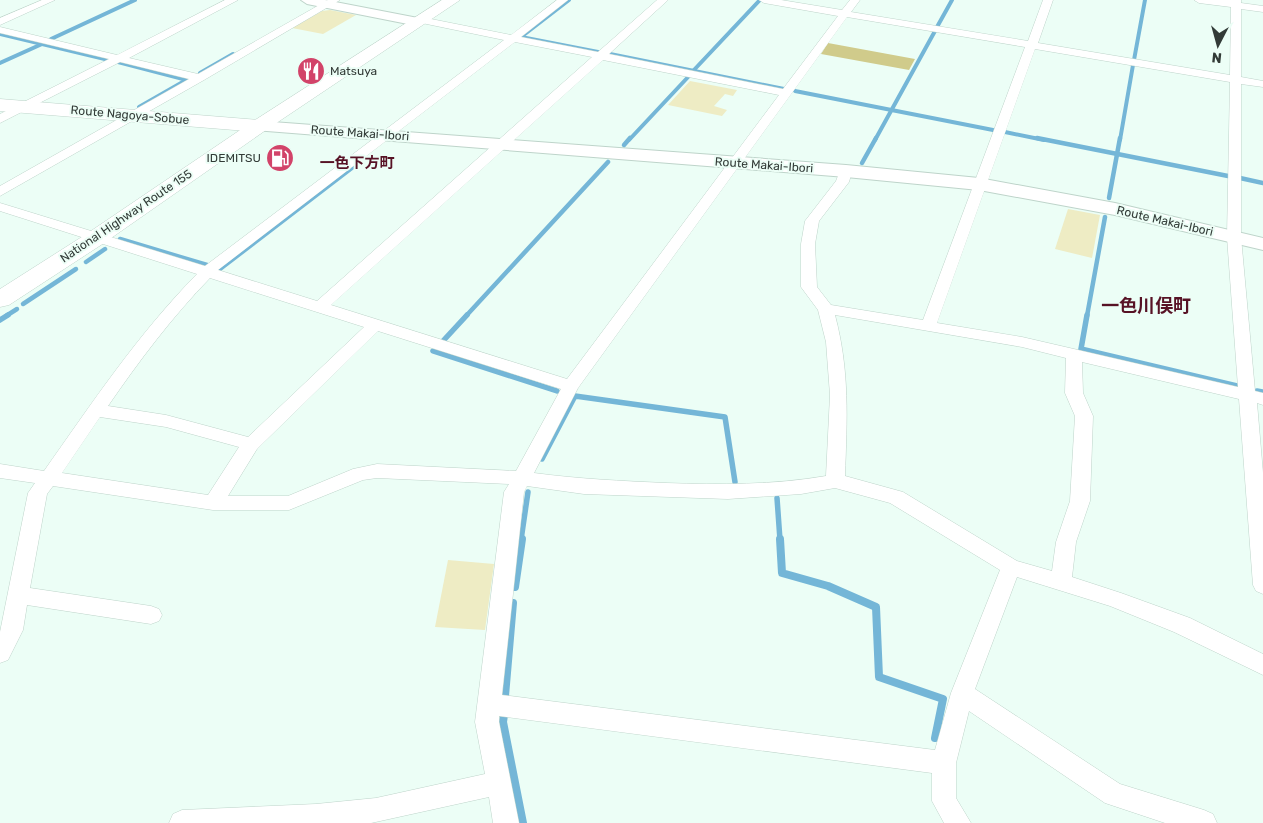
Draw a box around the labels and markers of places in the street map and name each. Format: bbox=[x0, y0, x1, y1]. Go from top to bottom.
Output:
restaurant icon: Matsuya bbox=[296, 56, 326, 86]
place label: Matsuya bbox=[330, 64, 377, 78]
fuel station icon: IDEMITSU bbox=[265, 143, 295, 173]
place label: IDEMITSU bbox=[207, 151, 261, 165]

